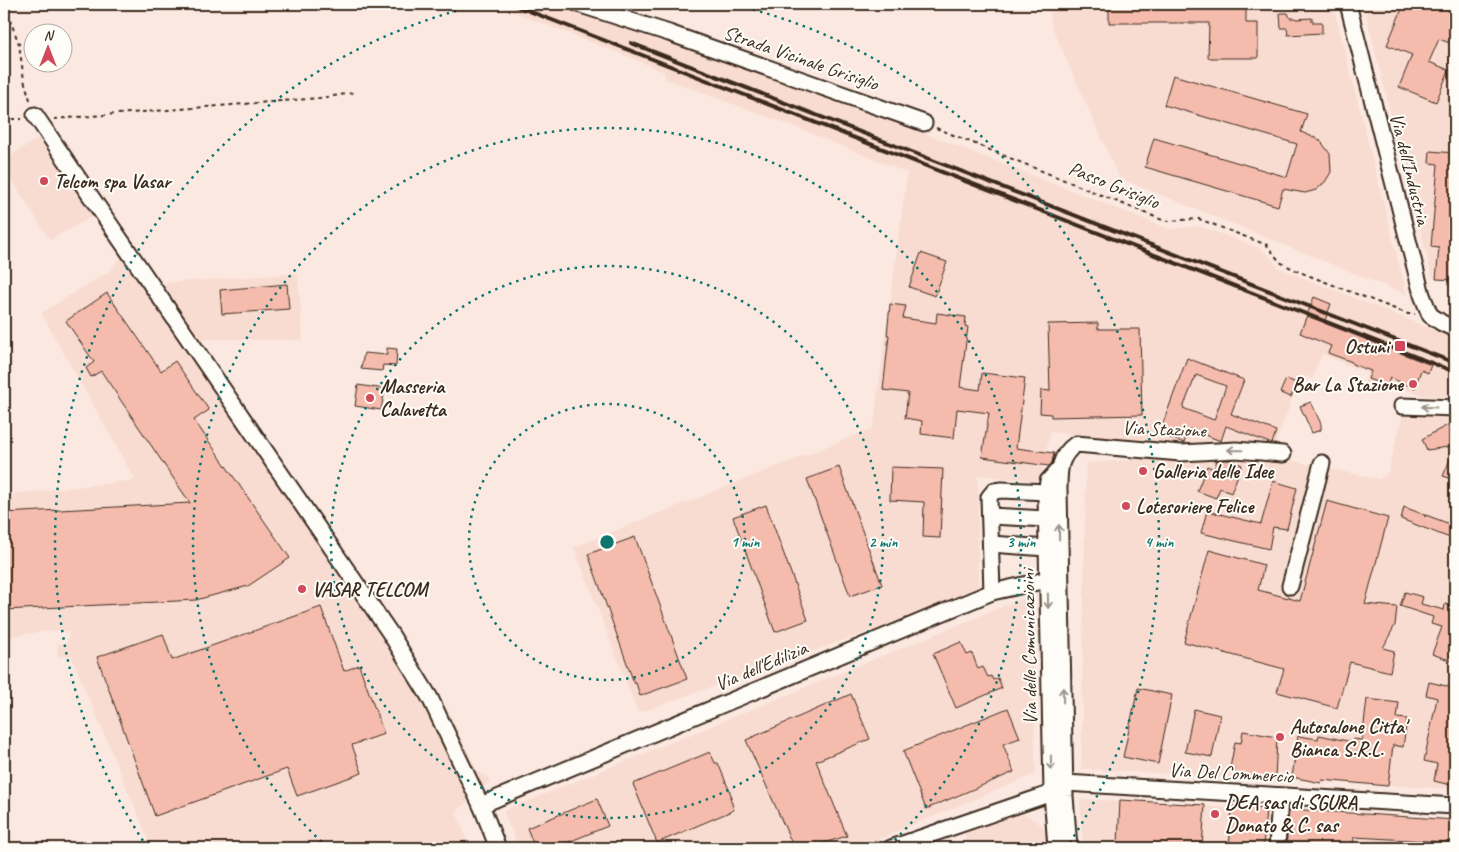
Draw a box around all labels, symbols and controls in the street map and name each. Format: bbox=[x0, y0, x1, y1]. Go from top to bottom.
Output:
street label: Strada Vicinale Grisiglio bbox=[720, 20, 883, 97]
north arrow bbox=[22, 22, 72, 72]
text: N bbox=[44, 27, 55, 44]
street label: Via dell'Industria bbox=[1384, 110, 1436, 229]
street label: Passo Grisiglio bbox=[1065, 156, 1164, 215]
place label: Telcom spa Vasar bbox=[54, 169, 173, 194]
marker: Telcom spa Vasar bbox=[38, 175, 50, 187]
place label: Ostuni bbox=[1345, 334, 1392, 359]
marker: Ostuni bbox=[1393, 339, 1407, 353]
place label: Bar La Stazione bbox=[1292, 372, 1404, 397]
place label: Masseria Calavetta bbox=[380, 374, 448, 422]
marker: Bar La Stazione bbox=[1407, 378, 1419, 390]
marker: Masseria Calavetta bbox=[364, 392, 376, 404]
one-way arrow bbox=[1421, 403, 1437, 412]
street label: Via Stazione bbox=[1122, 415, 1208, 443]
one-way arrow bbox=[1227, 446, 1243, 455]
place label: Galleria delle Idee bbox=[1153, 459, 1275, 484]
marker: Galleria delle Idee bbox=[1137, 465, 1149, 477]
place label: Lotesoriere Felice bbox=[1136, 494, 1255, 519]
marker: Lotesoriere Felice bbox=[1120, 500, 1132, 512]
one-way arrow bbox=[1054, 524, 1064, 540]
centre of rings bbox=[598, 533, 616, 551]
text: 1 min bbox=[731, 533, 760, 552]
text: 2 min bbox=[869, 533, 898, 552]
text: 3 min bbox=[1007, 533, 1036, 552]
text: 4 min bbox=[1145, 533, 1174, 552]
street label: Via delle Comunicazioini bbox=[1015, 567, 1043, 725]
place label: VASAR TELCOM bbox=[312, 577, 429, 602]
marker: VASAR TELCOM bbox=[296, 583, 308, 595]
one-way arrow bbox=[1043, 592, 1053, 609]
street label: Via dell'Edilizia bbox=[711, 635, 812, 697]
one-way arrow bbox=[1058, 687, 1068, 703]
place label: Autosalone Citta' Bianca S.R.L. bbox=[1290, 714, 1411, 762]
marker: Autosalone Citta' Bianca S.R.L. bbox=[1274, 731, 1286, 743]
one-way arrow bbox=[1047, 755, 1056, 771]
street label: Via Del Commercio bbox=[1168, 757, 1295, 789]
place label: DEA sas di SGURA Donato & C. sas bbox=[1225, 790, 1357, 838]
marker: DEA sas di SGURA Donato & C. sas bbox=[1209, 808, 1221, 820]

